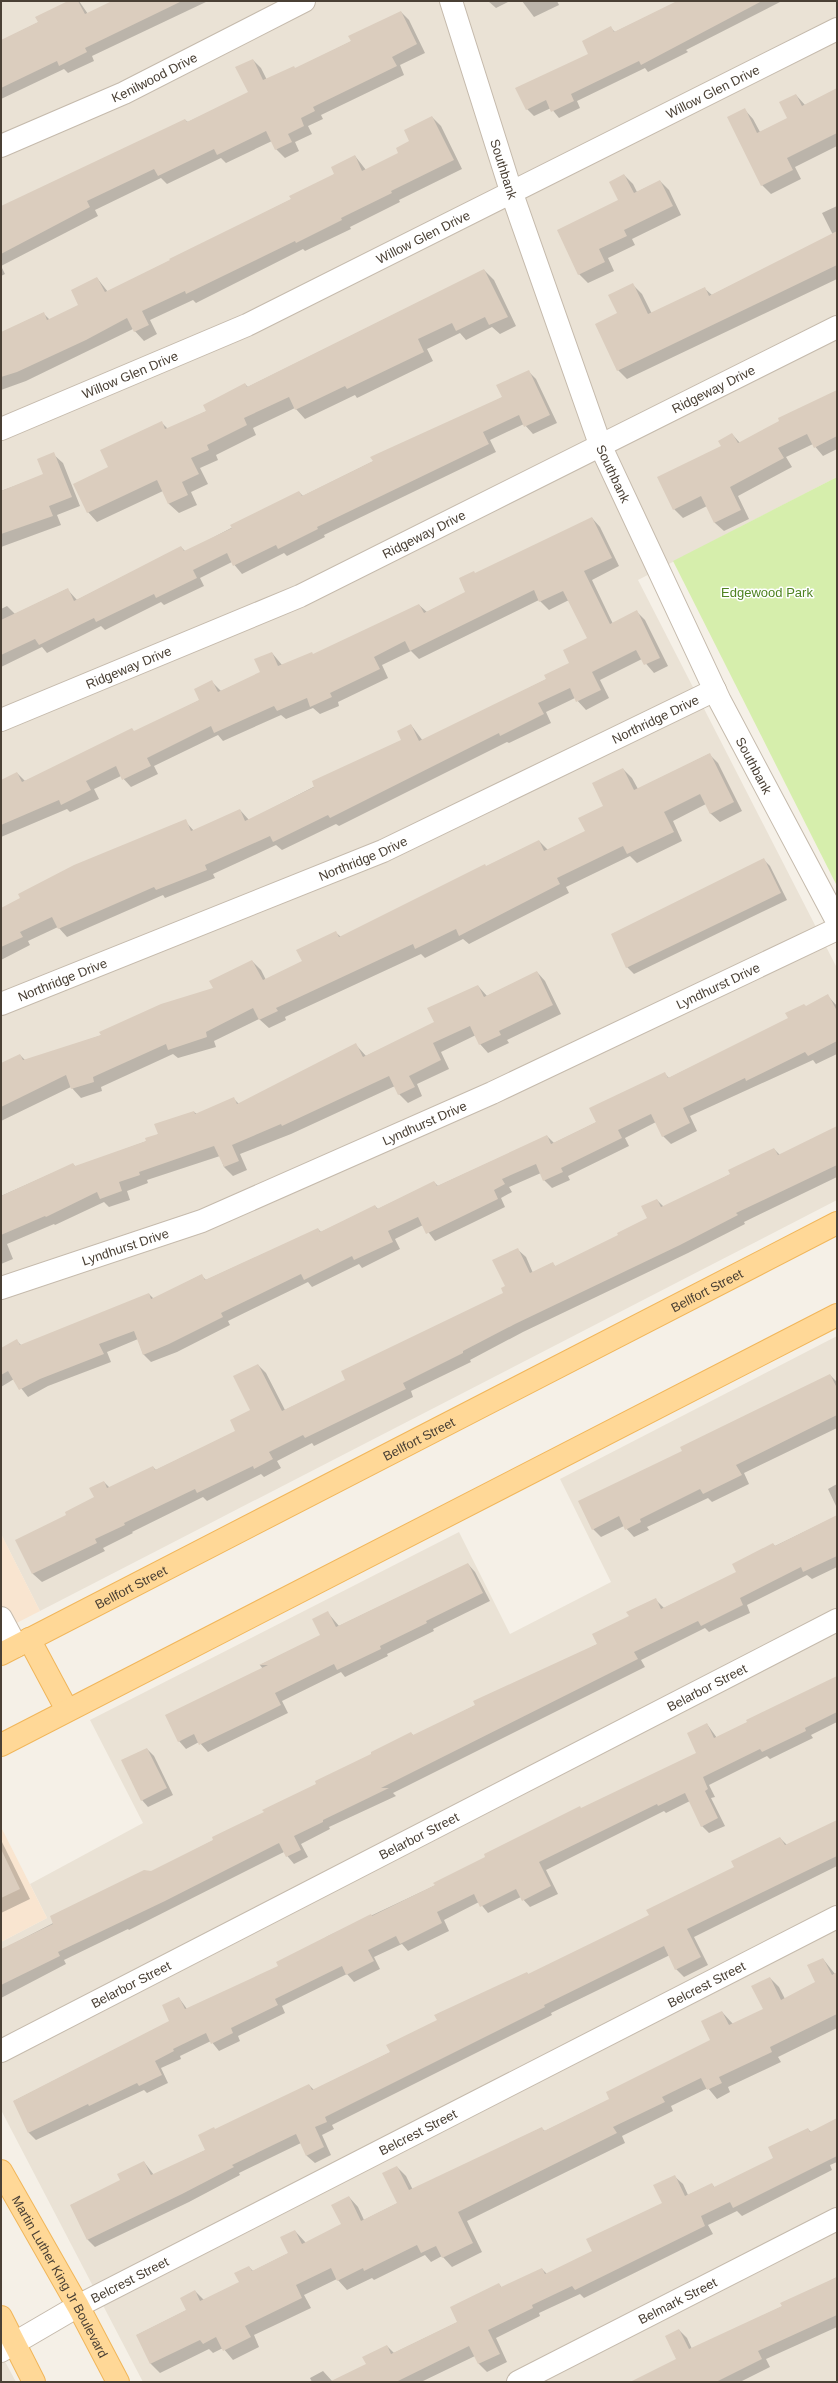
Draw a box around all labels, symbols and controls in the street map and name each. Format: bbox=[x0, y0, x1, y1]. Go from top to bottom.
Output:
street label: Kenilwood Drive bbox=[109, 49, 200, 105]
street label: Willow Glen Drive bbox=[663, 62, 762, 121]
street label: Southbank bbox=[487, 137, 521, 201]
street label: Willow Glen Drive bbox=[374, 207, 472, 266]
street label: Willow Glen Drive bbox=[80, 348, 180, 401]
street label: Ridgeway Drive bbox=[669, 362, 757, 416]
street label: Southbank bbox=[593, 442, 634, 505]
street label: Ridgeway Drive bbox=[380, 507, 468, 561]
park label: Edgewood Park bbox=[721, 585, 813, 600]
street label: Ridgeway Drive bbox=[84, 643, 173, 692]
street label: Northridge Drive bbox=[609, 692, 701, 746]
street label: Southbank bbox=[733, 734, 776, 797]
street label: Northridge Drive bbox=[316, 833, 410, 884]
street label: Northridge Drive bbox=[16, 955, 109, 1004]
street label: Lyndhurst Drive bbox=[674, 959, 762, 1012]
street label: Lyndhurst Drive bbox=[380, 1098, 469, 1148]
street label: Lyndhurst Drive bbox=[80, 1225, 171, 1268]
street label: Bellfort Street bbox=[668, 1265, 746, 1315]
street label: Bellfort Street bbox=[380, 1414, 458, 1463]
street label: Bellfort Street bbox=[92, 1562, 170, 1612]
street label: Belarbor Street bbox=[664, 1660, 749, 1714]
street label: Belarbor Street bbox=[376, 1809, 461, 1862]
street label: Belarbor Street bbox=[88, 1957, 173, 2011]
street label: Belcrest Street bbox=[665, 1958, 748, 2010]
street label: Belcrest Street bbox=[376, 2106, 460, 2158]
street label: Martin Luther King Jr Boulevard bbox=[9, 2193, 111, 2360]
street label: Belcrest Street bbox=[88, 2253, 171, 2306]
street label: Belmark Street bbox=[636, 2274, 719, 2327]

